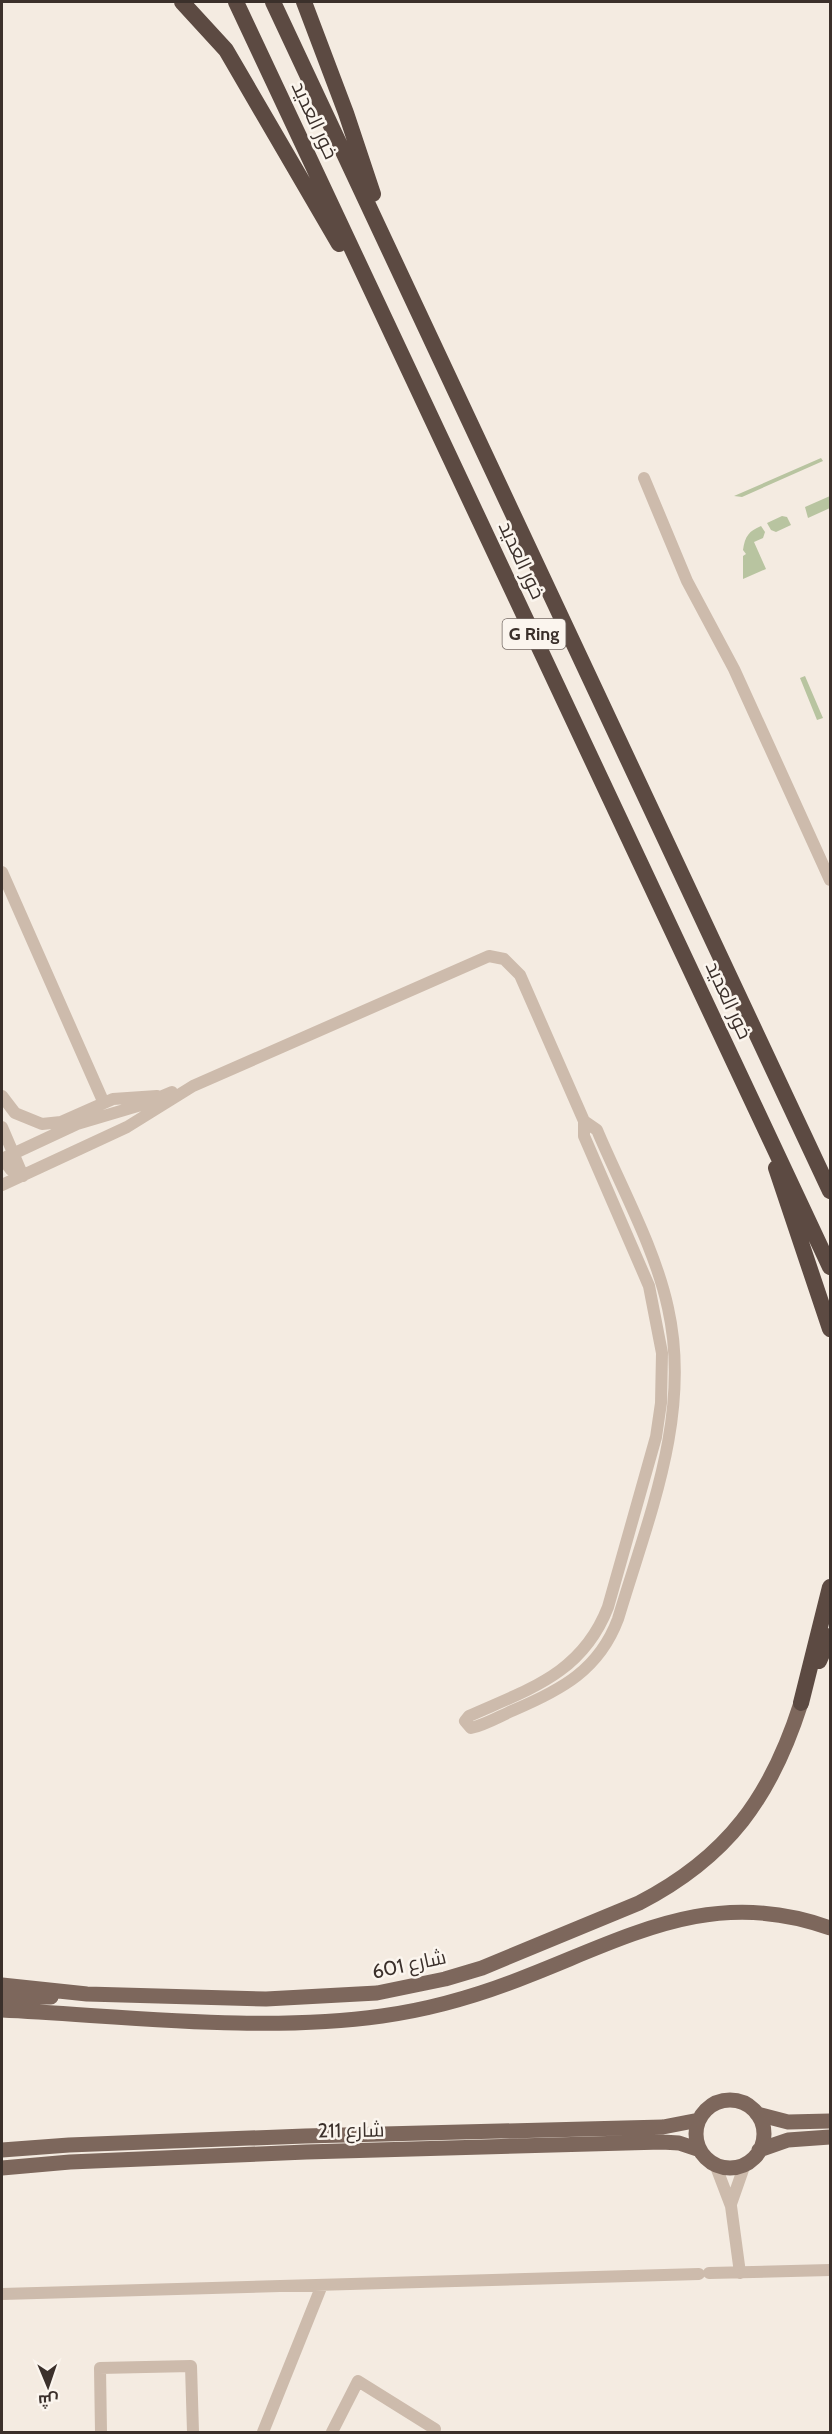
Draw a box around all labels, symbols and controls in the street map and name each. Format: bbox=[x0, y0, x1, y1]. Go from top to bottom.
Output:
street label: خور العديد bbox=[287, 77, 343, 163]
street label: خور العديد bbox=[494, 517, 550, 603]
road number: G Ring bbox=[502, 619, 566, 649]
street label: خور العديد bbox=[701, 957, 757, 1043]
street label: شارع 601 bbox=[370, 1944, 449, 1986]
street label: شارع 211 bbox=[317, 2117, 385, 2145]
north arrow bbox=[18, 2356, 78, 2416]
text: ش bbox=[38, 2391, 59, 2410]

